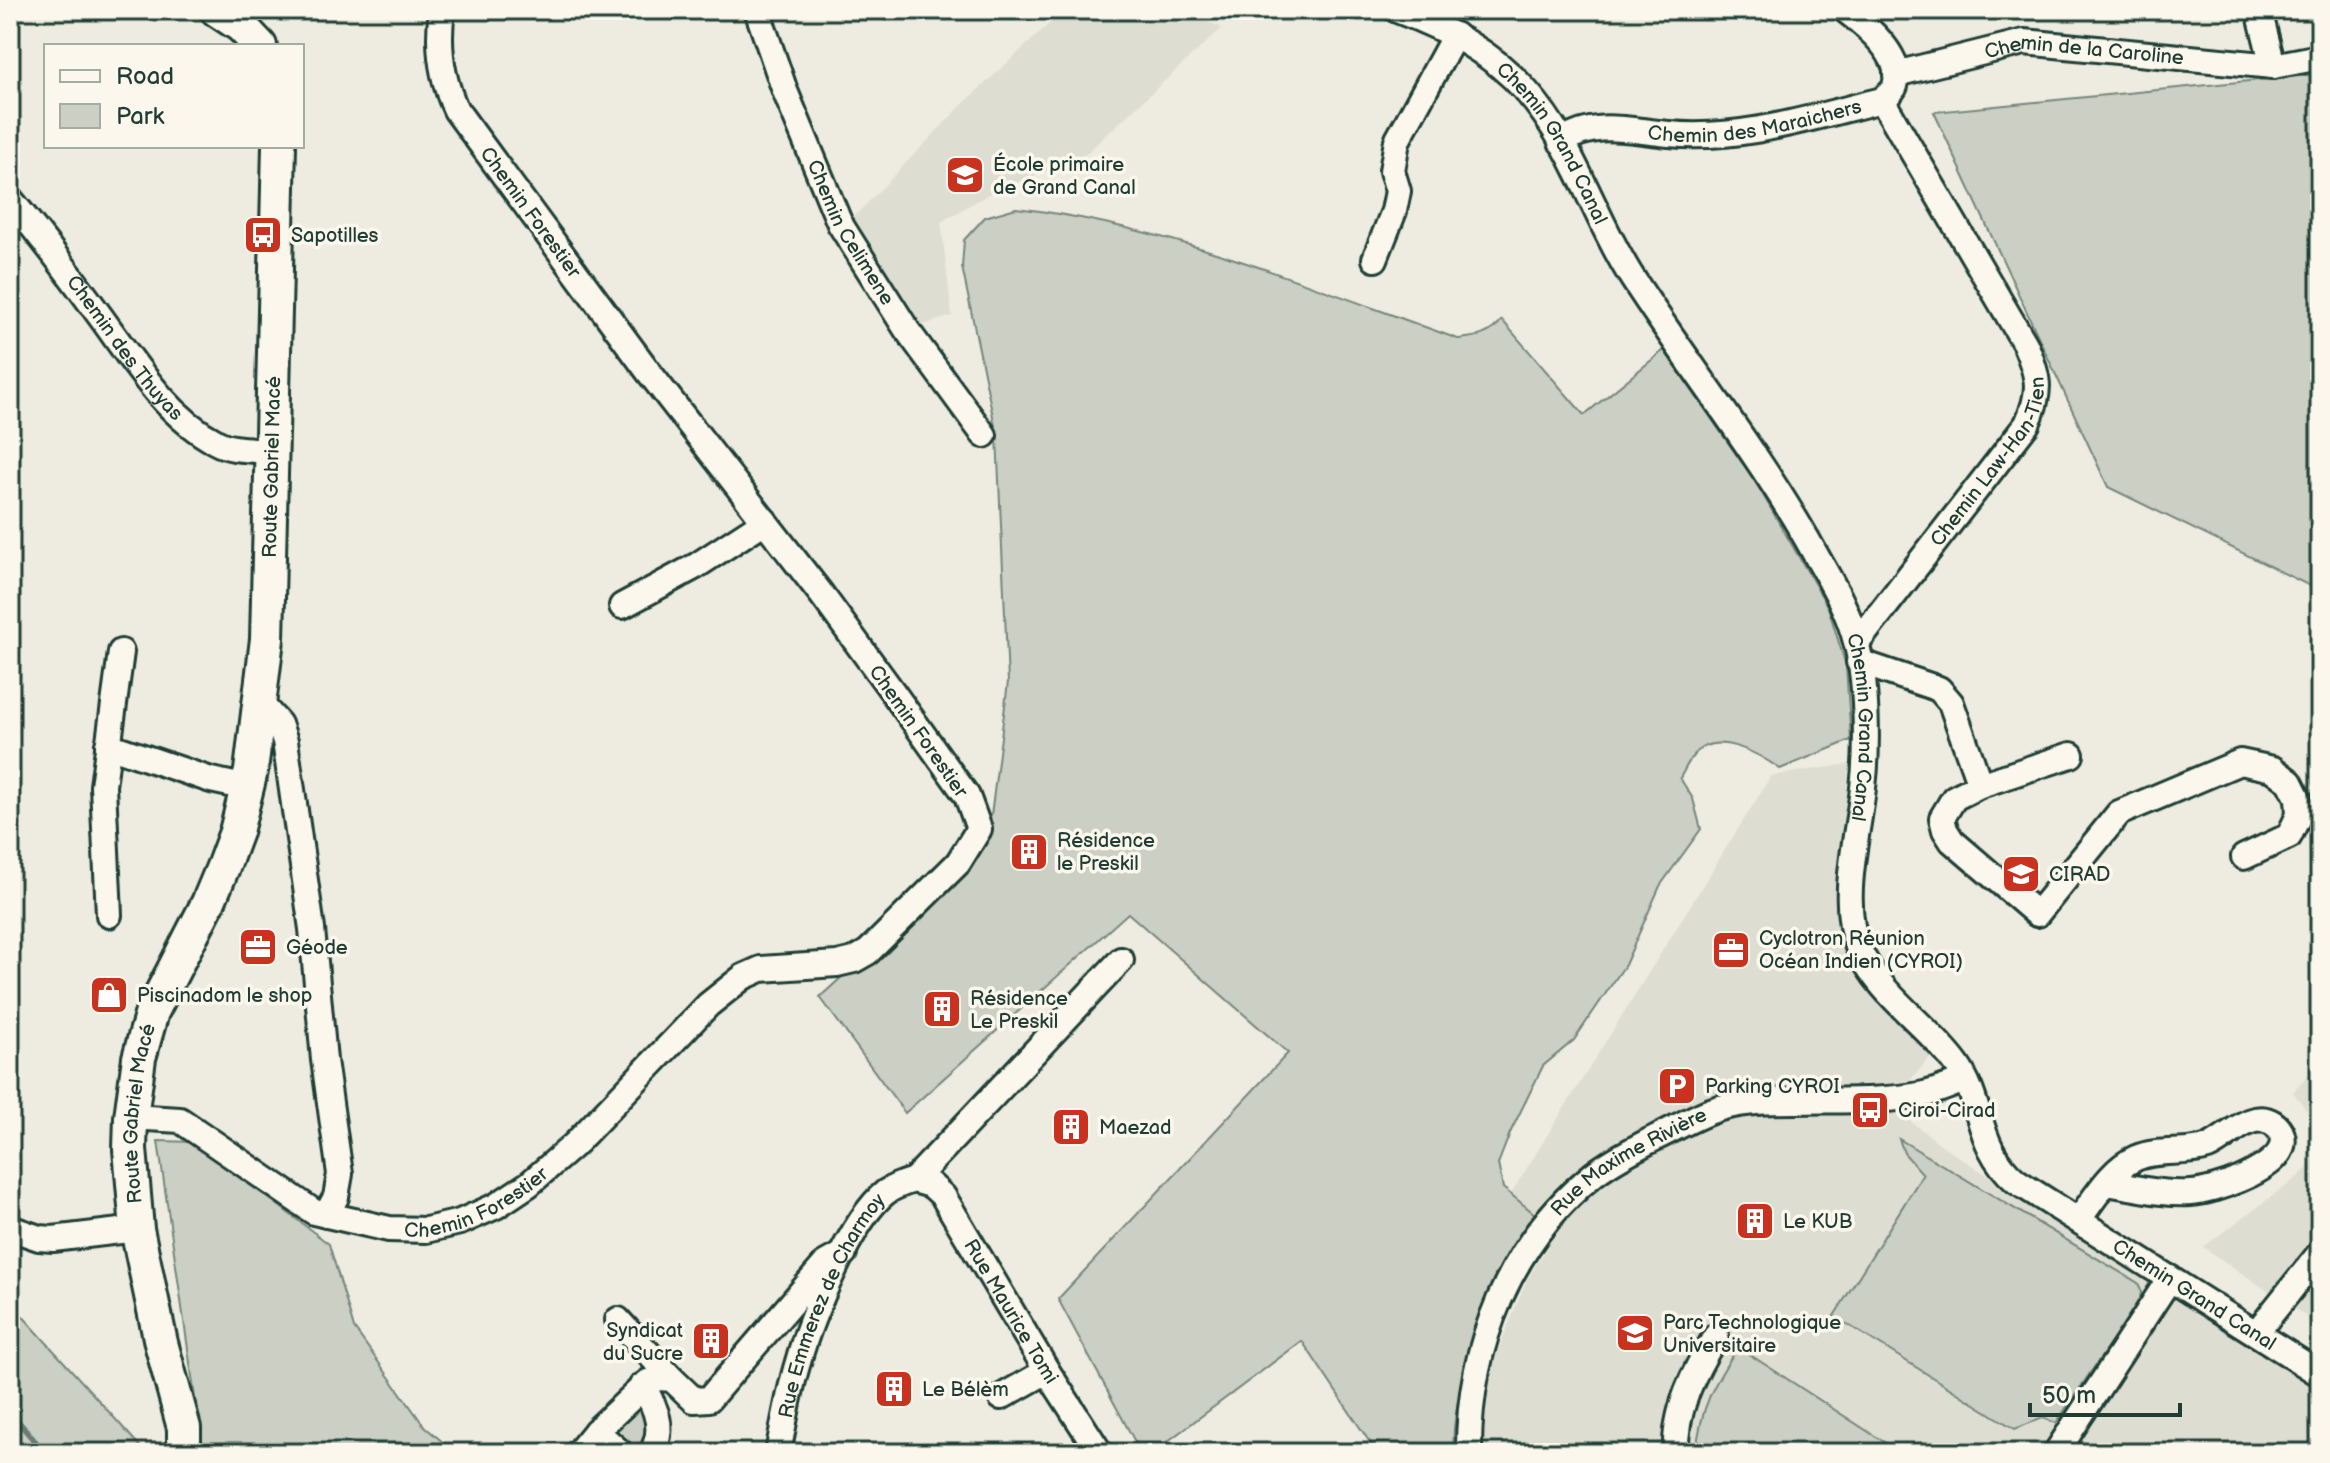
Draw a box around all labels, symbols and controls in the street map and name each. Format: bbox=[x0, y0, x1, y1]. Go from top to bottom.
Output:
street label: Chemin de la Caroline bbox=[1982, 31, 2185, 70]
legend bbox=[44, 44, 304, 148]
street label: Chemin Grand Canal bbox=[1491, 57, 1612, 228]
text: Road bbox=[116, 62, 174, 91]
street label: Chemin des Maraichers bbox=[1646, 95, 1864, 148]
text: Park bbox=[116, 102, 164, 131]
street label: Chemin Forestier bbox=[475, 142, 586, 283]
place label: École primaire de Grand Canal bbox=[993, 152, 1136, 200]
school or university icon: École primaire de Grand Canal bbox=[944, 154, 986, 196]
street label: Chemin Celimene bbox=[802, 156, 899, 310]
bus stop icon: Sapotilles bbox=[242, 214, 284, 256]
place label: Sapotilles bbox=[291, 224, 379, 248]
street label: Chemin des Thuyas bbox=[61, 271, 188, 426]
street label: Route Gabriel Macé bbox=[258, 376, 286, 558]
street label: Chemin Law-Han-Tien bbox=[1926, 376, 2050, 551]
street label: Chemin Grand Canal bbox=[1841, 631, 1877, 823]
street label: Chemin Forestier bbox=[864, 661, 973, 803]
place label: Résidence le Preskil bbox=[1057, 829, 1155, 876]
building icon: Résidence le Preskil bbox=[1008, 831, 1050, 873]
school or university icon: CIRAD bbox=[2000, 853, 2042, 895]
place label: CIRAD bbox=[2049, 863, 2110, 887]
office icon: Géode bbox=[237, 926, 279, 968]
place label: Cyclotron Réunion Océan Indien (CYROI) bbox=[1759, 927, 1963, 974]
office icon: Cyclotron Réunion Océan Indien (CYROI) bbox=[1710, 929, 1752, 971]
place label: Géode bbox=[286, 936, 348, 960]
shop icon: Piscinadom le shop bbox=[88, 974, 130, 1016]
place label: Piscinadom le shop bbox=[137, 984, 312, 1008]
place label: Résidence Le Preskil bbox=[970, 987, 1068, 1034]
building icon: Résidence Le Preskil bbox=[921, 988, 963, 1030]
street label: Route Gabriel Macé bbox=[119, 1021, 161, 1205]
parking icon: Parking CYROI bbox=[1656, 1065, 1698, 1107]
place label: Parking CYROI bbox=[1705, 1075, 1840, 1099]
bus stop icon: Ciroi-Cirad bbox=[1849, 1089, 1891, 1131]
place label: Ciroi-Cirad bbox=[1898, 1099, 1996, 1123]
street label: Rue Maxime Rivière bbox=[1546, 1103, 1711, 1221]
building icon: Maezad bbox=[1050, 1106, 1092, 1148]
place label: Maezad bbox=[1099, 1116, 1172, 1140]
street label: Chemin Forestier bbox=[404, 1162, 554, 1243]
street label: Rue Emmerez de Charmoy bbox=[774, 1189, 890, 1420]
building icon: Le KUB bbox=[1734, 1200, 1776, 1242]
place label: Le KUB bbox=[1783, 1210, 1853, 1234]
street label: Chemin Grand Canal bbox=[2108, 1234, 2280, 1356]
street label: Rue Maurice Tomi bbox=[958, 1235, 1063, 1389]
place label: Parc Technologique Universitaire bbox=[1663, 1311, 1841, 1358]
school or university icon: Parc Technologique Universitaire bbox=[1614, 1312, 1656, 1354]
place label: Syndicat du Sucre bbox=[603, 1319, 683, 1366]
building icon: Syndicat du Sucre bbox=[690, 1320, 732, 1362]
scale bar bbox=[2030, 1367, 2180, 1417]
building icon: Le Bélèm bbox=[873, 1368, 915, 1410]
place label: Le Bélèm bbox=[922, 1378, 1009, 1402]
text: 50 m bbox=[2042, 1381, 2096, 1410]

